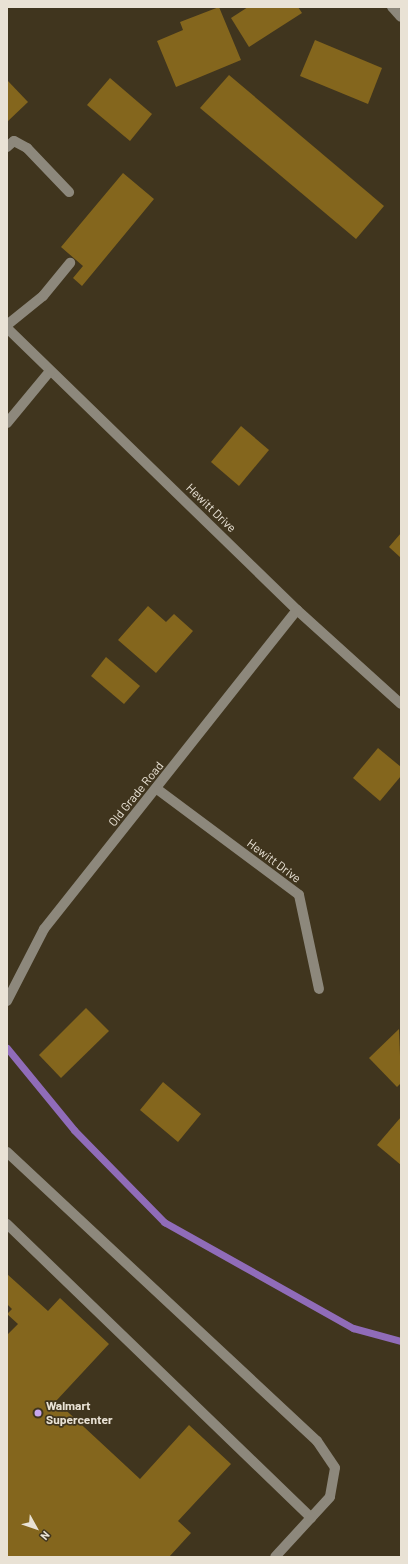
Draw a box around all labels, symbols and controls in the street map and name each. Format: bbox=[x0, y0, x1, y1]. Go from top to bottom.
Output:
street label: Hewitt Drive bbox=[183, 481, 239, 535]
street label: Old Grade Road bbox=[106, 759, 166, 829]
street label: Hewitt Drive bbox=[244, 836, 304, 886]
place label: Walmart Supercenter bbox=[46, 1399, 113, 1427]
marker: Walmart Supercenter bbox=[33, 1408, 43, 1418]
north arrow bbox=[16, 1508, 56, 1548]
text: N bbox=[38, 1529, 53, 1543]

